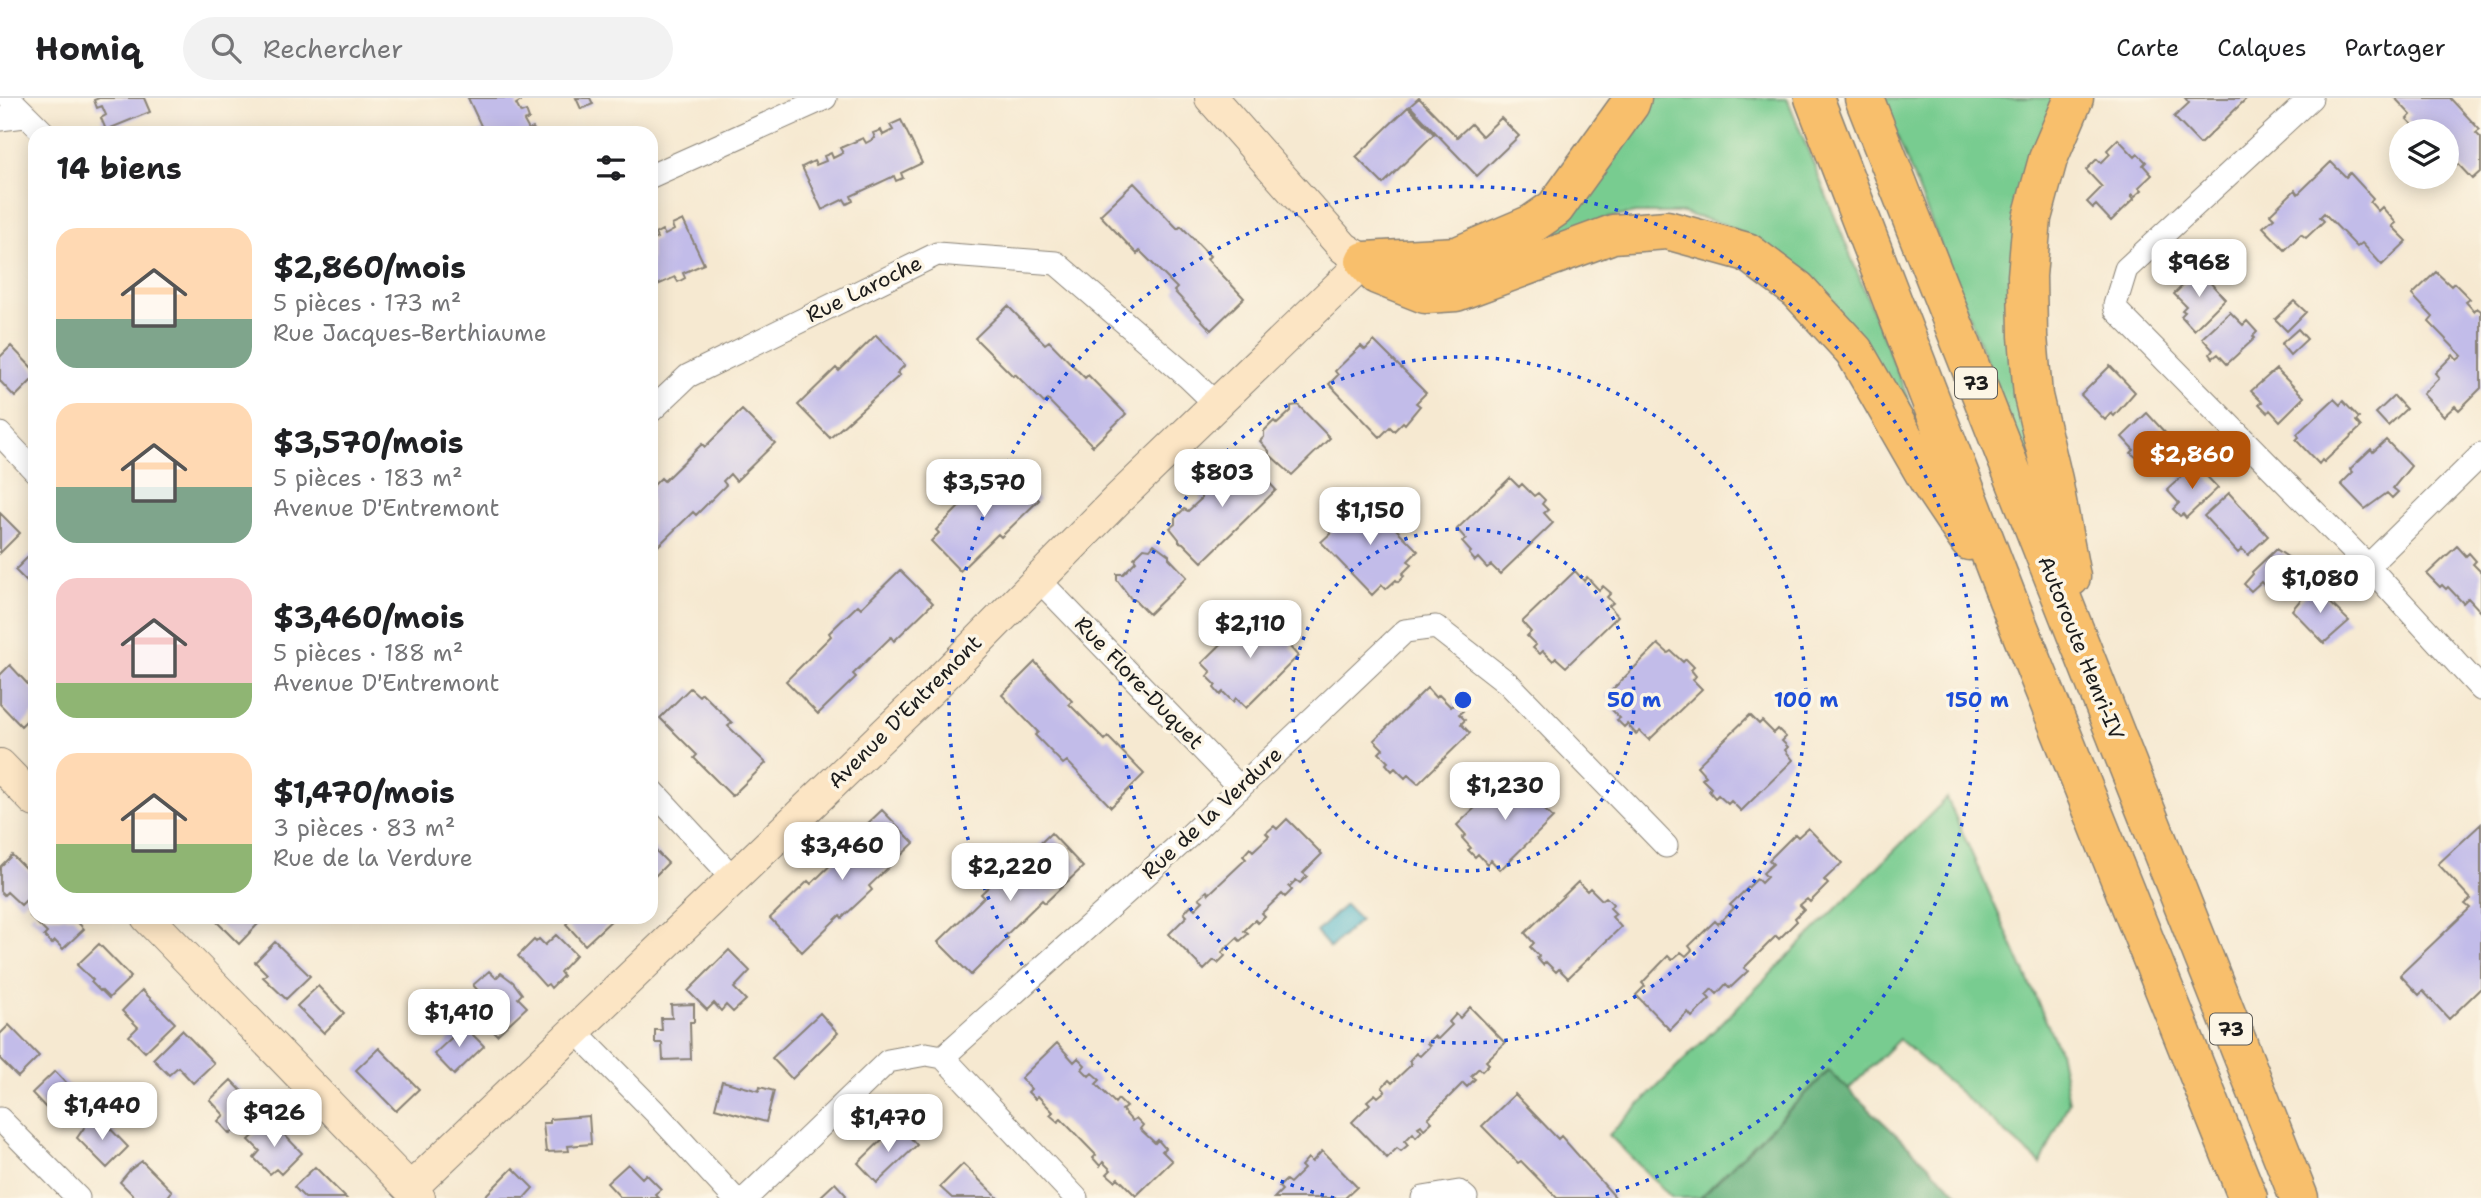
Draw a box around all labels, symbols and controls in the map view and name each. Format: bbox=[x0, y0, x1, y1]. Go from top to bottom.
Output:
search box bbox=[183, 17, 673, 80]
text: Homiq bbox=[35, 26, 141, 71]
icon: search bbox=[207, 29, 245, 67]
text: Rechercher bbox=[263, 31, 403, 66]
text: Carte bbox=[2116, 32, 2179, 64]
text: Calques bbox=[2217, 32, 2307, 64]
text: Partager bbox=[2345, 32, 2446, 64]
map controls bbox=[2389, 119, 2459, 189]
button: layers bbox=[2389, 119, 2459, 189]
text: 14 biens bbox=[56, 148, 182, 189]
icon: filters bbox=[592, 149, 630, 187]
pin: $968 bbox=[2158, 240, 2240, 299]
text: $2,860/mois bbox=[273, 247, 466, 288]
text: $968 bbox=[2168, 247, 2230, 277]
street label: Rue Laroche bbox=[801, 249, 927, 329]
icon: home bbox=[112, 256, 196, 340]
text: 5 pièces · 173 m² bbox=[273, 288, 461, 318]
text: Rue Jacques-Berthiaume bbox=[273, 318, 547, 348]
road number: 73 bbox=[1955, 368, 1997, 398]
text: $3,570/mois bbox=[273, 422, 464, 463]
icon: home bbox=[112, 431, 196, 515]
pin: $2,860 bbox=[2135, 432, 2249, 491]
text: $2,860 bbox=[2149, 439, 2235, 469]
pin: $803 bbox=[1181, 450, 1263, 509]
text: $803 bbox=[1190, 457, 1254, 487]
pin: $3,570 bbox=[927, 460, 1041, 519]
text: 5 pièces · 183 m² bbox=[273, 463, 463, 493]
text: $3,570 bbox=[942, 467, 1026, 497]
pin: $1,150 bbox=[1313, 488, 1427, 547]
text: Avenue D'Entremont bbox=[273, 493, 500, 523]
text: $1,150 bbox=[1335, 495, 1405, 525]
street label: Autoroute Henri-IV bbox=[2031, 552, 2131, 744]
pin: $1,080 bbox=[2263, 556, 2377, 615]
text: $1,080 bbox=[2281, 563, 2359, 593]
text: $3,460/mois bbox=[273, 597, 465, 638]
pin: $2,110 bbox=[1193, 601, 1307, 660]
icon: home bbox=[112, 606, 196, 690]
text: $2,110 bbox=[1214, 608, 1286, 638]
street label: Rue Flore-Duquet bbox=[1068, 611, 1210, 755]
street label: Avenue D'Entremont bbox=[822, 629, 988, 795]
text: 5 pièces · 188 m² bbox=[273, 638, 463, 668]
text: Avenue D'Entremont bbox=[273, 668, 500, 698]
text: 50 m bbox=[1607, 686, 1661, 714]
text: 100 m bbox=[1774, 686, 1838, 714]
text: 150 m bbox=[1945, 686, 2009, 714]
centre of rings bbox=[1451, 688, 1475, 712]
street label: Rue de la Verdure bbox=[1136, 741, 1288, 885]
pin: $1,230 bbox=[1448, 762, 1562, 822]
text: $1,230 bbox=[1466, 770, 1544, 800]
text: $1,470/mois bbox=[273, 772, 455, 813]
icon: home bbox=[112, 781, 196, 865]
text: 3 pièces · 83 m² bbox=[273, 813, 455, 843]
pin: $3,460 bbox=[785, 822, 899, 882]
text: $3,460 bbox=[800, 830, 884, 860]
text: Rue de la Verdure bbox=[273, 843, 473, 873]
pin: $2,220 bbox=[953, 844, 1067, 903]
text: $2,220 bbox=[968, 851, 1052, 881]
pin: $1,410 bbox=[402, 990, 516, 1049]
text: $1,410 bbox=[424, 997, 494, 1027]
road number: 73 bbox=[2210, 1014, 2252, 1044]
pin: $1,440 bbox=[45, 1082, 159, 1142]
text: $1,440 bbox=[63, 1090, 141, 1120]
pin: $926 bbox=[233, 1090, 315, 1149]
pin: $1,470 bbox=[831, 1094, 945, 1154]
text: $926 bbox=[243, 1097, 305, 1127]
text: $1,470 bbox=[850, 1102, 926, 1132]

